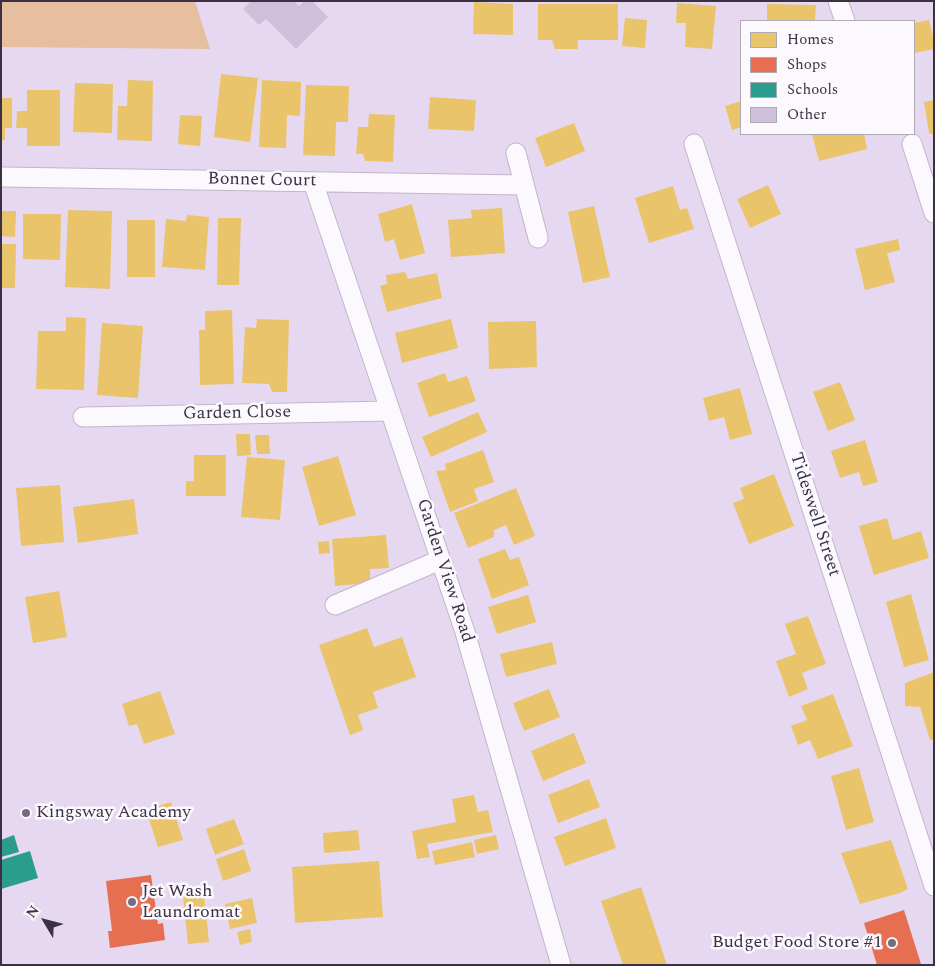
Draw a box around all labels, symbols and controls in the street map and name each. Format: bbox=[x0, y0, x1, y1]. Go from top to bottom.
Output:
legend bbox=[740, 20, 915, 135]
text: Homes bbox=[787, 28, 834, 51]
text: Shops bbox=[787, 53, 827, 76]
text: Schools bbox=[787, 78, 838, 101]
text: Other bbox=[787, 103, 826, 126]
street label: Bonnet Court bbox=[207, 169, 317, 193]
street label: Garden Close bbox=[183, 402, 291, 426]
street label: Tideswell Street bbox=[784, 450, 844, 580]
street label: Garden View Road bbox=[411, 496, 477, 646]
place label: Kingsway Academy bbox=[36, 802, 191, 824]
marker: Kingsway Academy bbox=[20, 807, 32, 819]
place label: Jet Wash Laundromat bbox=[142, 881, 240, 924]
north arrow bbox=[20, 896, 70, 946]
marker: Jet Wash Laundromat bbox=[126, 896, 138, 908]
text: N bbox=[21, 901, 44, 923]
place label: Budget Food Store #1 bbox=[712, 932, 882, 954]
marker: Budget Food Store #1 bbox=[886, 937, 898, 949]

